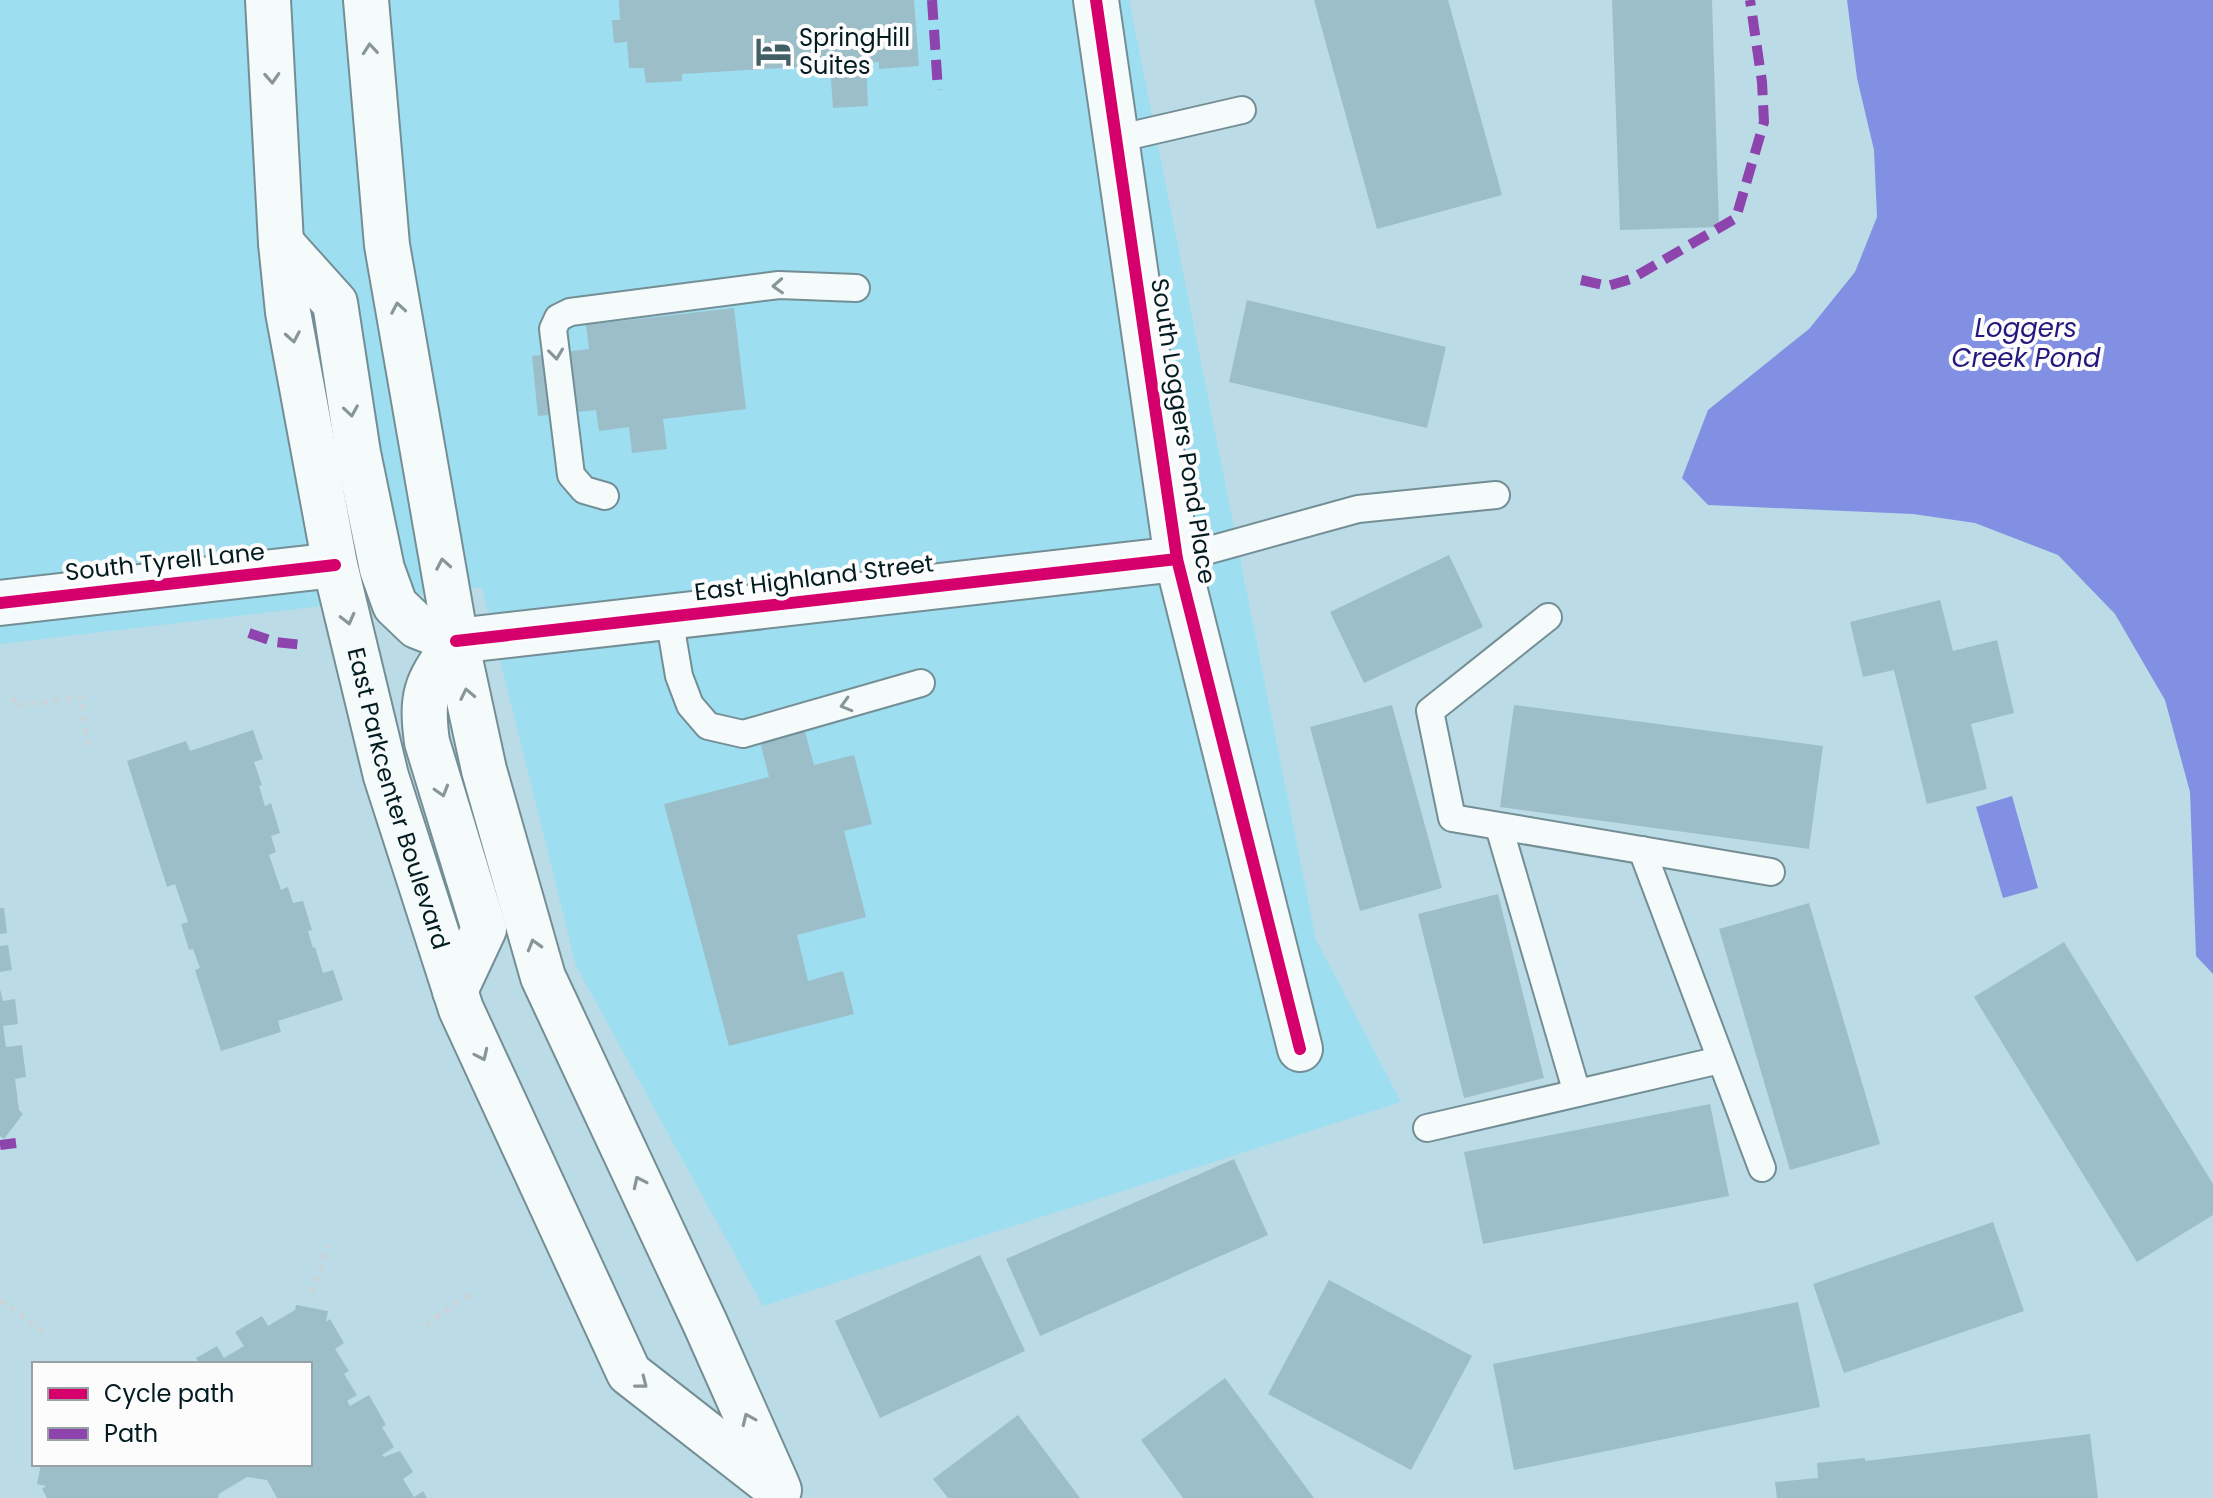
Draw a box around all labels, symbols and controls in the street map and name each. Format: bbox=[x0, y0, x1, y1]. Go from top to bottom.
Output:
place label: SpringHill Suites bbox=[799, 21, 910, 82]
hotel icon: SpringHill Suites bbox=[754, 33, 792, 71]
one-way arrow bbox=[362, 43, 379, 56]
one-way arrow bbox=[263, 72, 280, 85]
street label: South Loggers Pond Place bbox=[1143, 276, 1224, 586]
one-way arrow bbox=[771, 277, 784, 294]
one-way arrow bbox=[390, 301, 407, 315]
water label: Loggers Creek Pond bbox=[1951, 310, 2101, 376]
one-way arrow bbox=[283, 330, 300, 344]
one-way arrow bbox=[548, 347, 565, 360]
one-way arrow bbox=[342, 404, 359, 418]
street label: South Tyrell Lane bbox=[63, 535, 266, 588]
street label: East Highland Street bbox=[692, 546, 935, 609]
one-way arrow bbox=[435, 557, 452, 571]
one-way arrow bbox=[339, 612, 356, 626]
street label: East Parkcenter Boulevard bbox=[340, 644, 458, 953]
one-way arrow bbox=[459, 687, 476, 701]
one-way arrow bbox=[840, 695, 853, 712]
one-way arrow bbox=[433, 784, 449, 798]
one-way arrow bbox=[527, 938, 543, 952]
one-way arrow bbox=[472, 1046, 488, 1061]
one-way arrow bbox=[633, 1176, 649, 1190]
legend bbox=[32, 1362, 312, 1466]
one-way arrow bbox=[633, 1374, 648, 1388]
text: Cycle path bbox=[104, 1377, 234, 1410]
one-way arrow bbox=[741, 1412, 757, 1427]
text: Path bbox=[104, 1417, 158, 1450]

